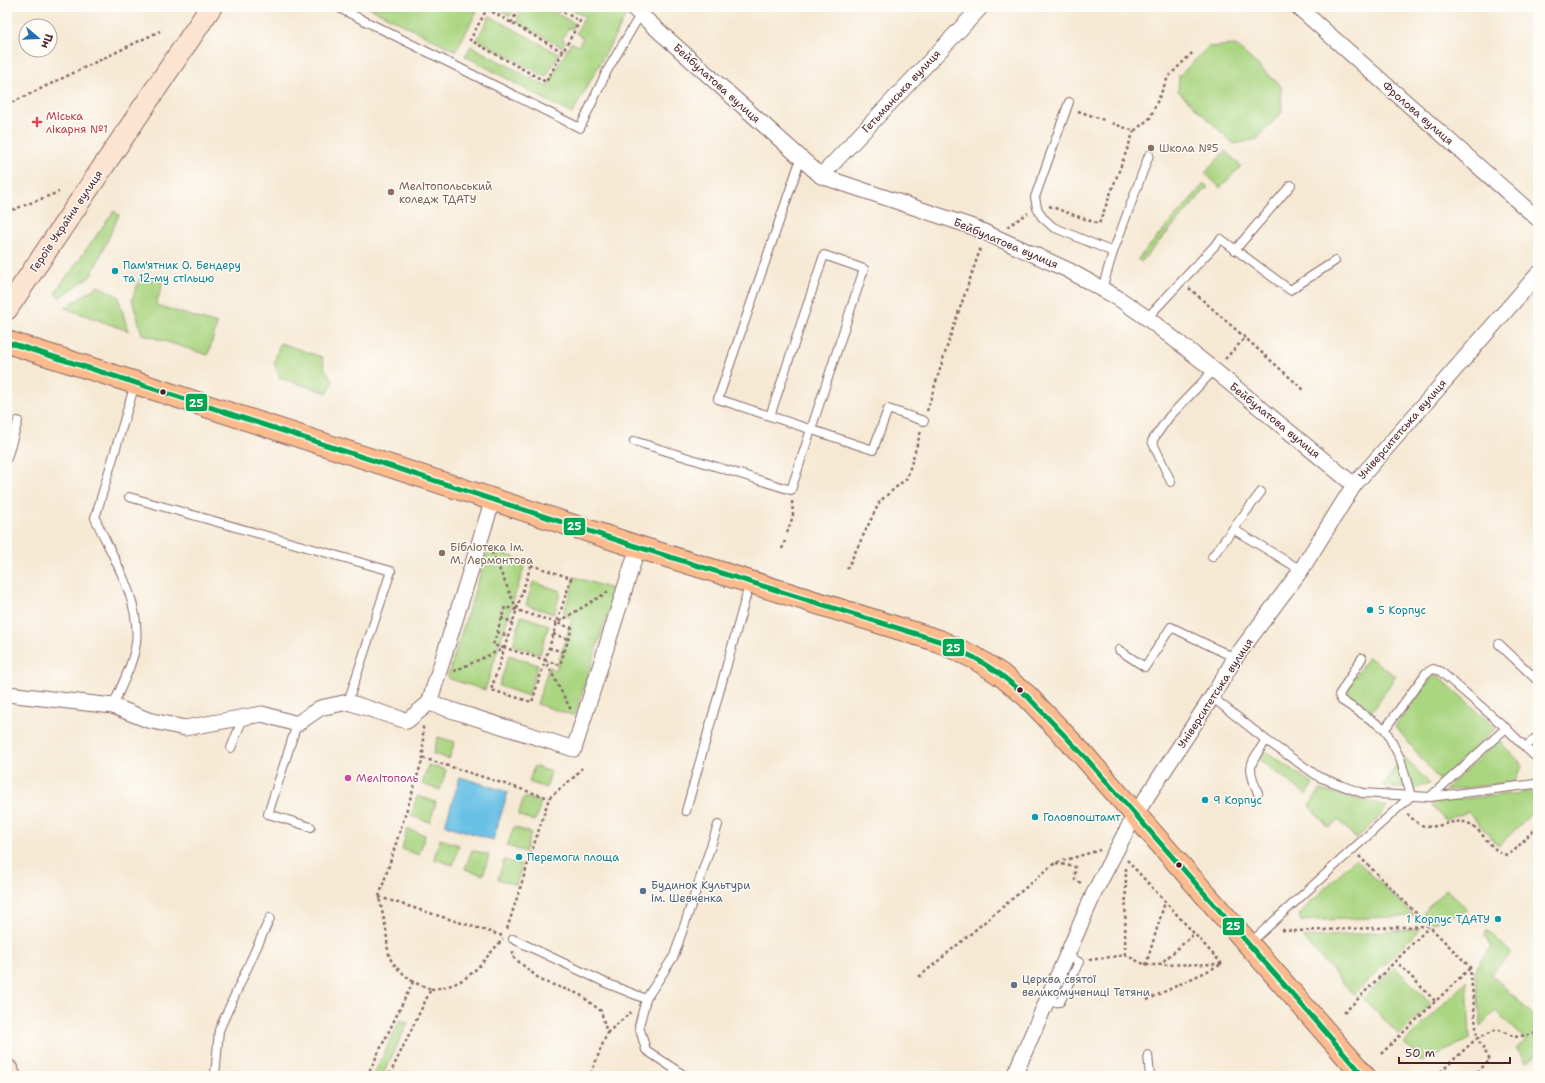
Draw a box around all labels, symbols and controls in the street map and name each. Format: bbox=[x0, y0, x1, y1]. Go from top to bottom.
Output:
north arrow bbox=[18, 18, 58, 58]
text: Пн bbox=[38, 32, 56, 50]
street label: Бейбулатова вулиця bbox=[670, 40, 763, 127]
street label: Гетьманська вулиця bbox=[859, 46, 944, 136]
street label: Фролова вулиця bbox=[1379, 78, 1457, 149]
place label: Міська лікарня №1 bbox=[46, 109, 108, 137]
marker: Міська лікарня №1 bbox=[31, 116, 43, 128]
place label: Школа №5 bbox=[1159, 141, 1219, 156]
marker: Школа №5 bbox=[1146, 143, 1156, 153]
street label: Героїв України вулиця bbox=[27, 167, 106, 275]
place label: Мелітопольський коледж ТДАТУ bbox=[399, 179, 492, 207]
marker: Мелітопольський коледж ТДАТУ bbox=[386, 187, 396, 197]
street label: Бейбулатова вулиця bbox=[951, 215, 1060, 272]
place label: Пам'ятник О. Бендеру та 12-му стільцю bbox=[123, 258, 241, 286]
marker: Пам'ятник О. Бендеру та 12-му стільцю bbox=[110, 266, 120, 276]
street label: Університетська вулиця bbox=[1355, 376, 1450, 483]
street label: Бейбулатова вулиця bbox=[1226, 379, 1323, 462]
unlabelled marker bbox=[158, 387, 168, 397]
line badge: 25 bbox=[185, 393, 208, 412]
text: 25 bbox=[189, 396, 203, 411]
line badge: 25 bbox=[563, 517, 586, 536]
text: 25 bbox=[567, 519, 581, 534]
place label: Бібліотека ім. М. Лермонтова bbox=[450, 540, 533, 568]
marker: Бібліотека ім. М. Лермонтова bbox=[437, 548, 447, 558]
place label: 5 Корпус bbox=[1378, 603, 1426, 618]
marker: 5 Корпус bbox=[1365, 605, 1375, 615]
street label: Університетська вулиця bbox=[1174, 635, 1257, 751]
line badge: 25 bbox=[942, 638, 965, 657]
text: 25 bbox=[946, 641, 960, 656]
unlabelled marker bbox=[1015, 685, 1025, 695]
place label: Мелітополь bbox=[356, 771, 419, 786]
marker: Мелітополь bbox=[343, 773, 353, 783]
place label: 9 Корпус bbox=[1213, 793, 1262, 808]
marker: 9 Корпус bbox=[1200, 795, 1210, 805]
place label: Головпоштамт bbox=[1043, 810, 1121, 825]
marker: Головпоштамт bbox=[1030, 812, 1040, 822]
place label: Перемоги площа bbox=[527, 850, 619, 865]
marker: Перемоги площа bbox=[514, 852, 524, 862]
unlabelled marker bbox=[1174, 860, 1184, 870]
place label: Будинок Культури ім. Шевченка bbox=[651, 878, 750, 906]
marker: Будинок Культури ім. Шевченка bbox=[638, 886, 648, 896]
place label: 1 Корпус ТДАТУ bbox=[1406, 912, 1490, 927]
marker: 1 Корпус ТДАТУ bbox=[1493, 914, 1503, 924]
line badge: 25 bbox=[1222, 917, 1245, 936]
text: 25 bbox=[1226, 919, 1240, 934]
place label: Церква святої великомучениці Тетяни bbox=[1022, 972, 1150, 1000]
marker: Церква святої великомучениці Тетяни bbox=[1009, 980, 1019, 990]
scale bar bbox=[1399, 1039, 1510, 1065]
text: 50 m bbox=[1405, 1045, 1435, 1061]

